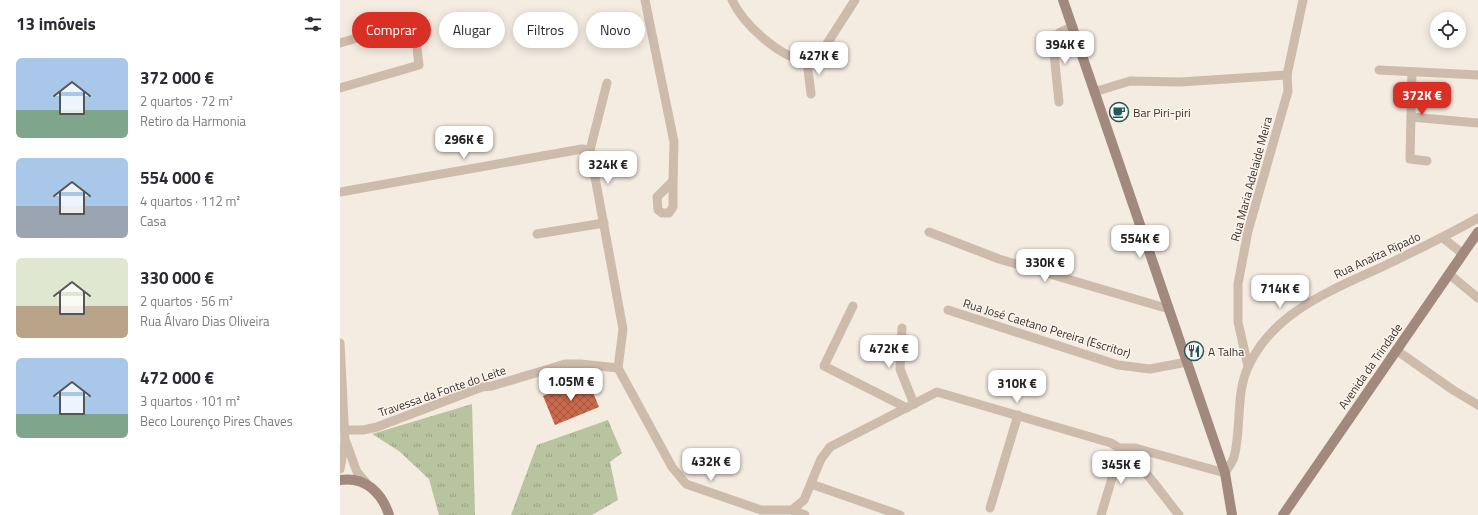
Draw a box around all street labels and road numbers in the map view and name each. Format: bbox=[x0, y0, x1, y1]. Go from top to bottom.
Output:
street label: Rua Maria Adelaide Meira bbox=[1225, 114, 1277, 244]
street label: Rua Anaíza Ripado bbox=[1330, 227, 1424, 283]
street label: Rua José Caetano Pereira (Escritor) bbox=[961, 293, 1133, 363]
street label: Avenida da Trindade bbox=[1333, 319, 1407, 413]
street label: Travessa da Fonte do Leite bbox=[376, 360, 508, 422]

